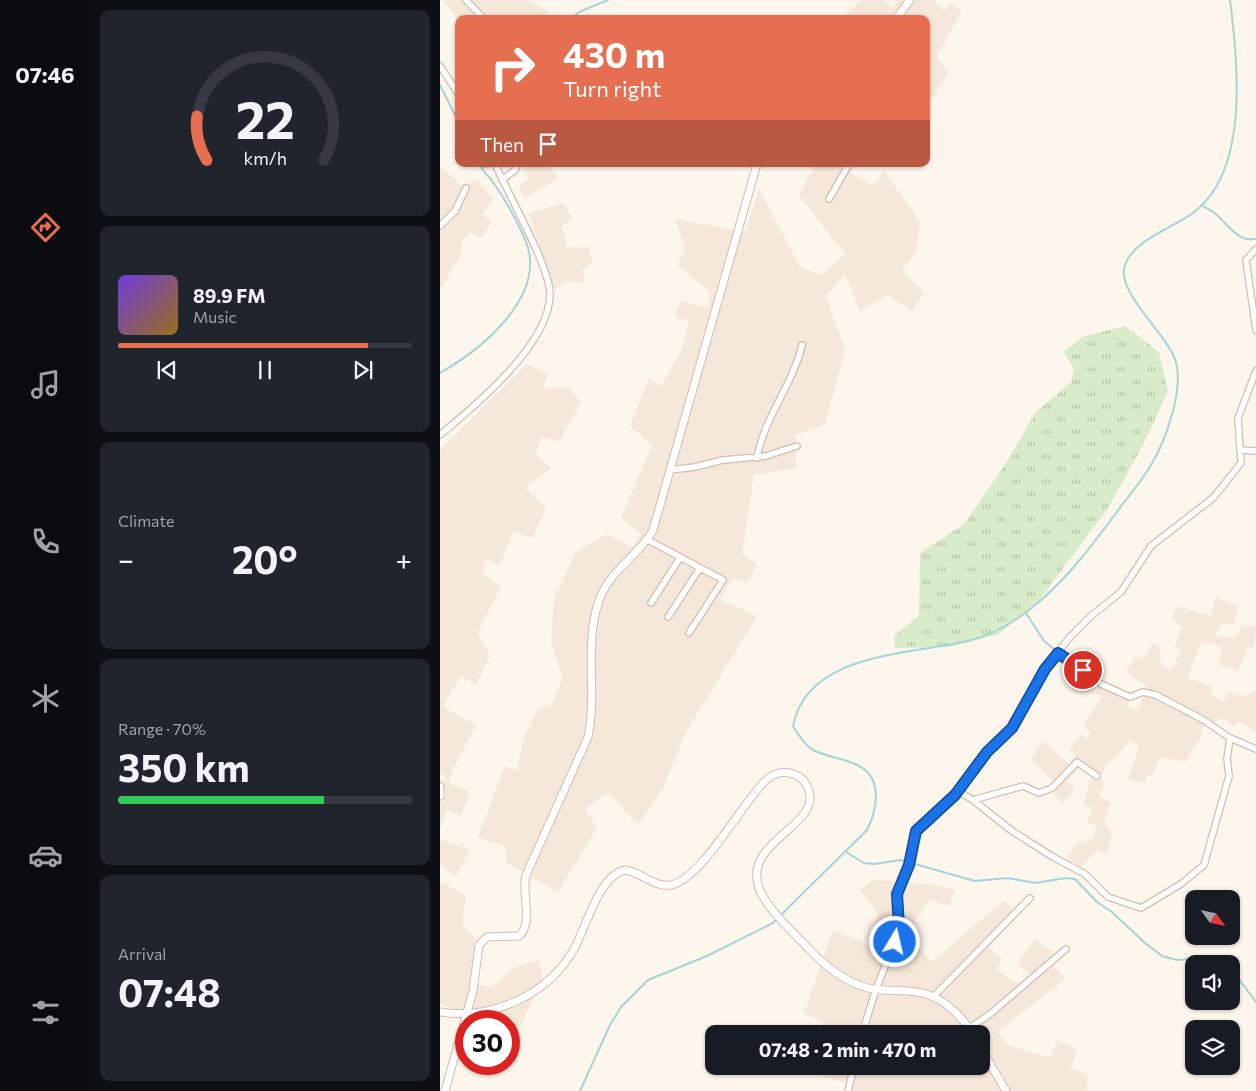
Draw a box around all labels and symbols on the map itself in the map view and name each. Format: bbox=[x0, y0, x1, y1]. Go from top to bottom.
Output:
pin bbox=[1062, 649, 1104, 691]
north arrow bbox=[1185, 890, 1240, 945]
position arrow bbox=[868, 915, 920, 967]
speed limit sign: 30 bbox=[455, 1010, 520, 1075]

